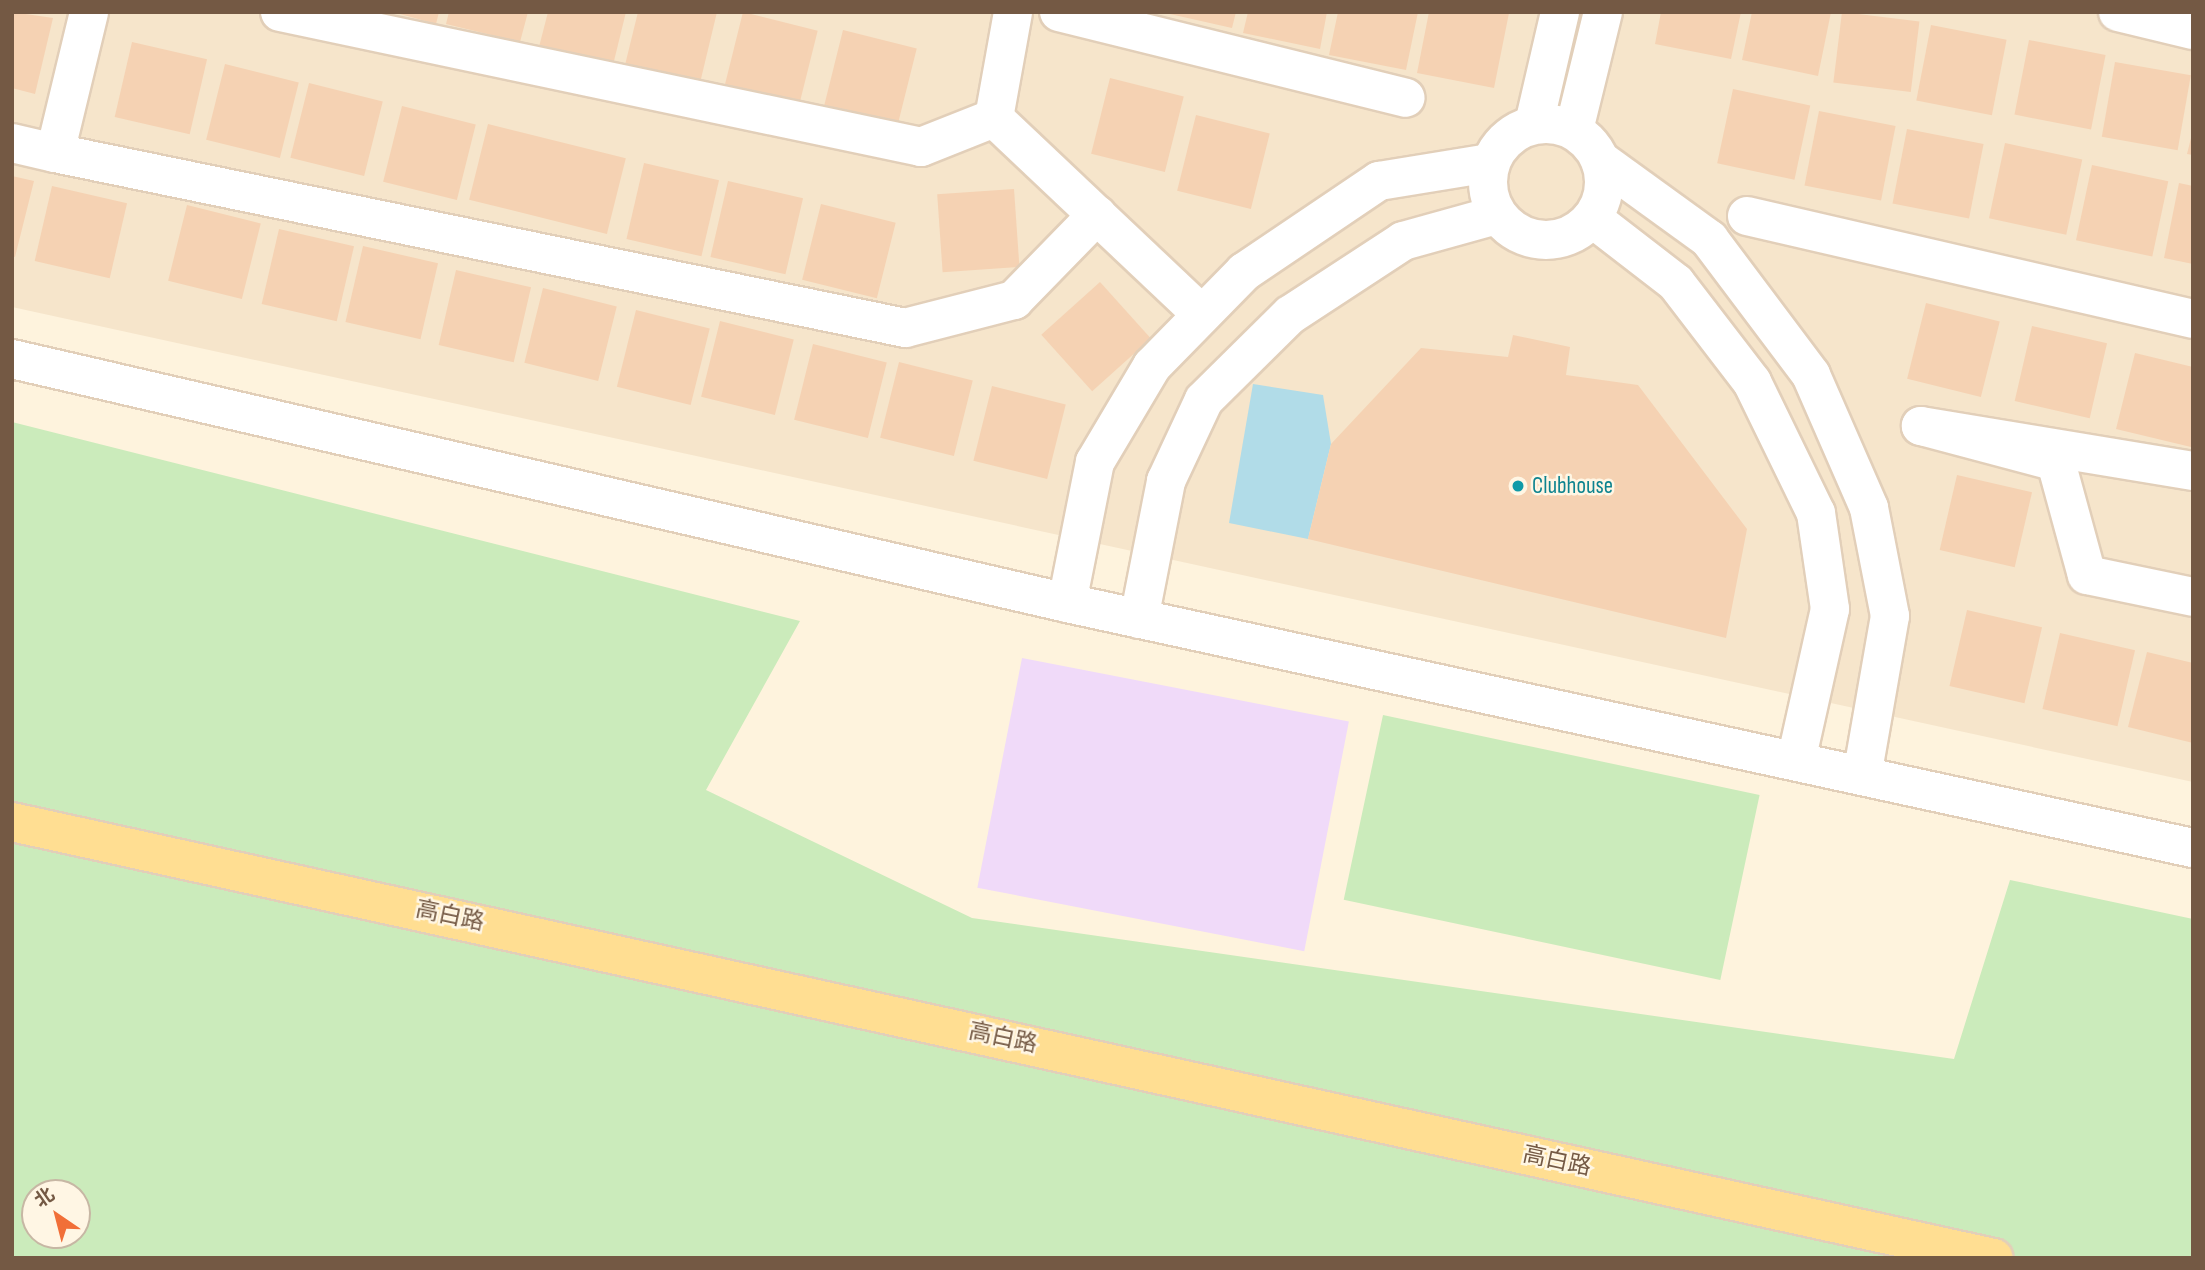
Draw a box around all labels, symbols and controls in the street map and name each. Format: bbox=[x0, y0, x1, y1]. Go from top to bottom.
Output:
place label: Clubhouse bbox=[1532, 472, 1613, 500]
marker: Clubhouse bbox=[1510, 478, 1526, 494]
street label: 高白路 bbox=[413, 895, 487, 937]
street label: 高白路 bbox=[966, 1017, 1040, 1059]
street label: 高白路 bbox=[1520, 1140, 1594, 1182]
north arrow bbox=[21, 1179, 91, 1249]
text: 北 bbox=[30, 1183, 59, 1213]

